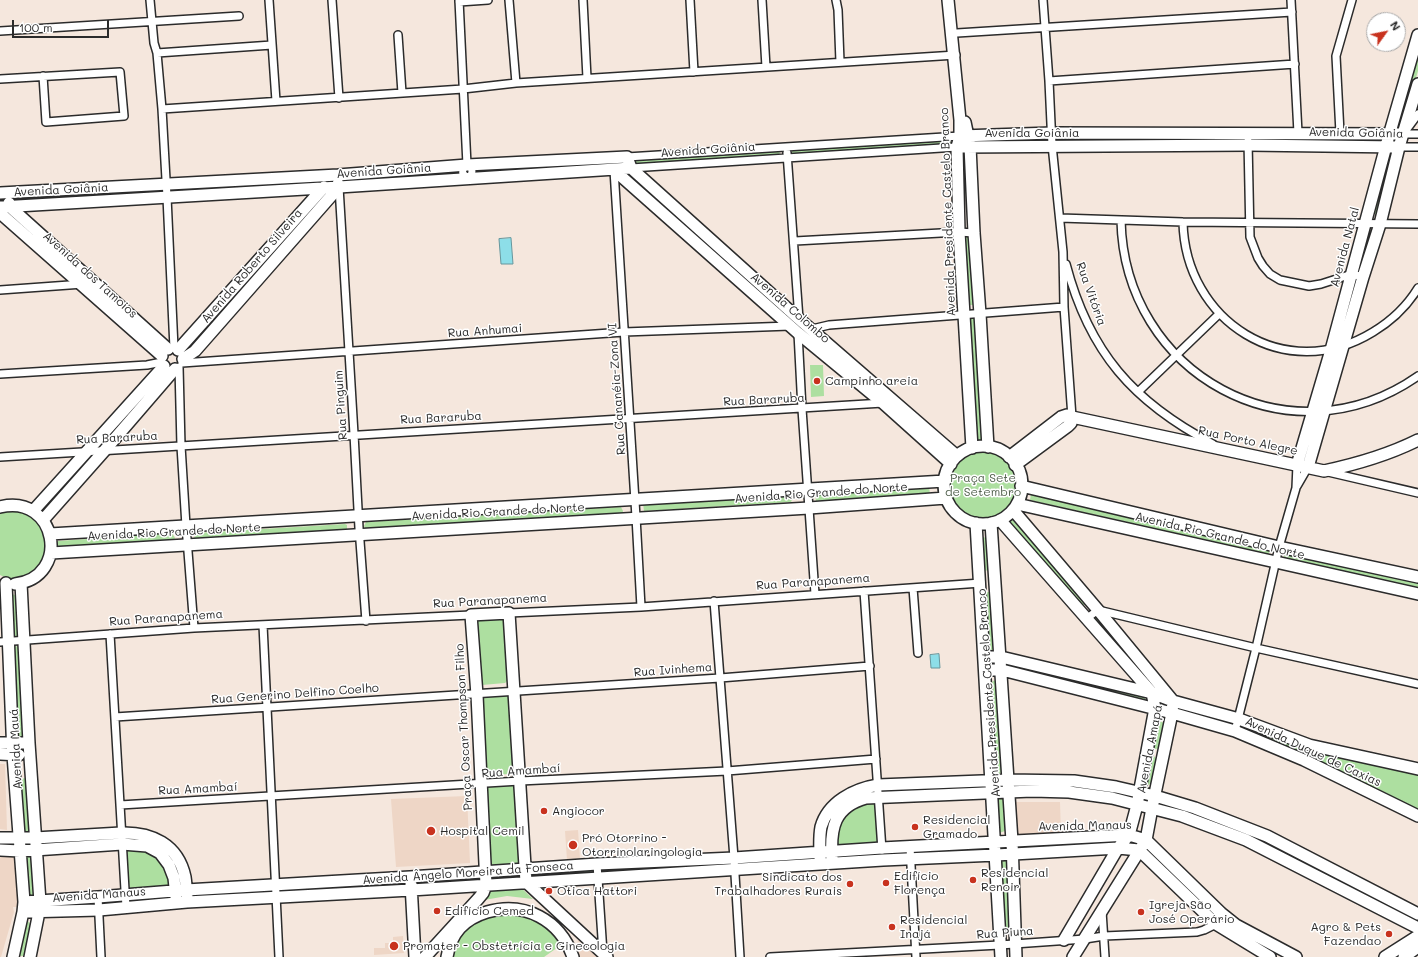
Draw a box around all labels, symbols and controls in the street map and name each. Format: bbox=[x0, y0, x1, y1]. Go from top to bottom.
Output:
scale bar bbox=[14, 12, 111, 38]
north arrow bbox=[1366, 12, 1406, 52]
text: N bbox=[1387, 18, 1404, 33]
text: 100 m bbox=[19, 19, 53, 35]
street label: Avenida Presidente Castelo Branco bbox=[937, 107, 959, 317]
street label: Avenida Goiânia bbox=[1308, 125, 1404, 141]
street label: Avenida Goiânia bbox=[984, 126, 1080, 140]
street label: Avenida Goiânia bbox=[660, 140, 756, 160]
street label: Avenida Goiânia bbox=[336, 161, 432, 181]
street label: Avenida Goiânia bbox=[13, 180, 109, 200]
street label: Avenida Natal bbox=[1327, 205, 1363, 289]
street label: Avenida Roberto Silveira bbox=[198, 206, 306, 326]
street label: Avenida dos Tamoios bbox=[40, 229, 140, 321]
street label: Rua Vitória bbox=[1073, 260, 1109, 328]
street label: Avenida Colombo bbox=[747, 270, 833, 346]
street label: Rua Anhumai bbox=[447, 321, 523, 341]
street label: Rua Cananéia-Zona VI bbox=[605, 323, 629, 455]
street label: Rua Pinguim bbox=[331, 370, 351, 440]
place label: Campinho areia bbox=[825, 374, 918, 388]
marker: Campinho areia bbox=[812, 376, 822, 386]
street label: Rua Bararuba bbox=[723, 391, 805, 409]
street label: Rua Bararuba bbox=[400, 409, 482, 427]
street label: Rua Porto Alegre bbox=[1197, 423, 1299, 459]
street label: Rua Bararuba bbox=[76, 429, 158, 447]
park label: Praça Sete de Setembro bbox=[945, 471, 1021, 499]
street label: Avenida Rio Grande do Norte bbox=[734, 480, 908, 506]
street label: Avenida Rio Grande do Norte bbox=[411, 500, 585, 524]
street label: Avenida Rio Grande do Norte bbox=[1134, 509, 1306, 563]
street label: Avenida Rio Grande do Norte bbox=[87, 520, 261, 544]
street label: Rua Paranapanema bbox=[756, 571, 870, 593]
street label: Avenida Presidente Castelo Branco bbox=[975, 588, 1003, 798]
street label: Rua Paranapanema bbox=[433, 591, 547, 611]
street label: Rua Paranapanema bbox=[109, 607, 223, 629]
street label: Praça Oscar Thompson Filho bbox=[452, 643, 476, 811]
street label: Rua Ivinhema bbox=[633, 660, 713, 680]
street label: Rua Generino Delfino Coelho bbox=[211, 681, 379, 707]
street label: Avenida Amapá bbox=[1134, 703, 1166, 795]
street label: Avenida Mauá bbox=[7, 708, 25, 790]
street label: Avenida Duque de Caxias bbox=[1243, 714, 1383, 790]
street label: Rua Amambaí bbox=[481, 761, 561, 781]
street label: Rua Amambaí bbox=[158, 780, 238, 798]
place label: Angiocor bbox=[552, 804, 605, 818]
marker: Angiocor bbox=[539, 806, 549, 816]
place label: Residencial Gramado bbox=[923, 813, 991, 841]
street label: Avenida Manaus bbox=[1038, 818, 1132, 834]
marker: Residencial Gramado bbox=[910, 822, 920, 832]
place label: Hospital Cemil bbox=[440, 824, 524, 838]
marker: Hospital Cemil bbox=[425, 825, 437, 837]
place label: Pró Otorrino - Otorrinolaringologia bbox=[582, 831, 703, 859]
marker: Pró Otorrino - Otorrinolaringologia bbox=[567, 839, 579, 851]
street label: Avenida Ângelo Moreira da Fonseca bbox=[362, 858, 574, 888]
place label: Residencial Renoir bbox=[981, 866, 1049, 894]
place label: Edifício Florença bbox=[894, 869, 945, 897]
place label: Sindicato dos Trabalhadores Rurais bbox=[714, 870, 842, 898]
marker: Residencial Renoir bbox=[968, 875, 978, 885]
marker: Edifício Florença bbox=[881, 878, 891, 888]
marker: Sindicato dos Trabalhadores Rurais bbox=[845, 879, 855, 889]
place label: Otica Hattori bbox=[557, 884, 637, 898]
street label: Avenida Manaus bbox=[52, 885, 146, 905]
marker: Otica Hattori bbox=[544, 886, 554, 896]
place label: Igreja São José Operário bbox=[1149, 898, 1234, 926]
place label: Edifício Cemed bbox=[445, 904, 534, 918]
marker: Edifício Cemed bbox=[432, 906, 442, 916]
marker: Igreja São José Operário bbox=[1136, 907, 1146, 917]
place label: Residencial Inajá bbox=[900, 913, 968, 941]
place label: Agro & Pets Fazendao bbox=[1310, 920, 1381, 948]
marker: Residencial Inajá bbox=[887, 922, 897, 932]
street label: Rua Piuna bbox=[976, 924, 1034, 942]
marker: Agro & Pets Fazendao bbox=[1384, 929, 1394, 939]
place label: Promater - Obstetrícia e Ginecologia bbox=[403, 939, 625, 953]
marker: Promater - Obstetrícia e Ginecologia bbox=[388, 940, 400, 952]

